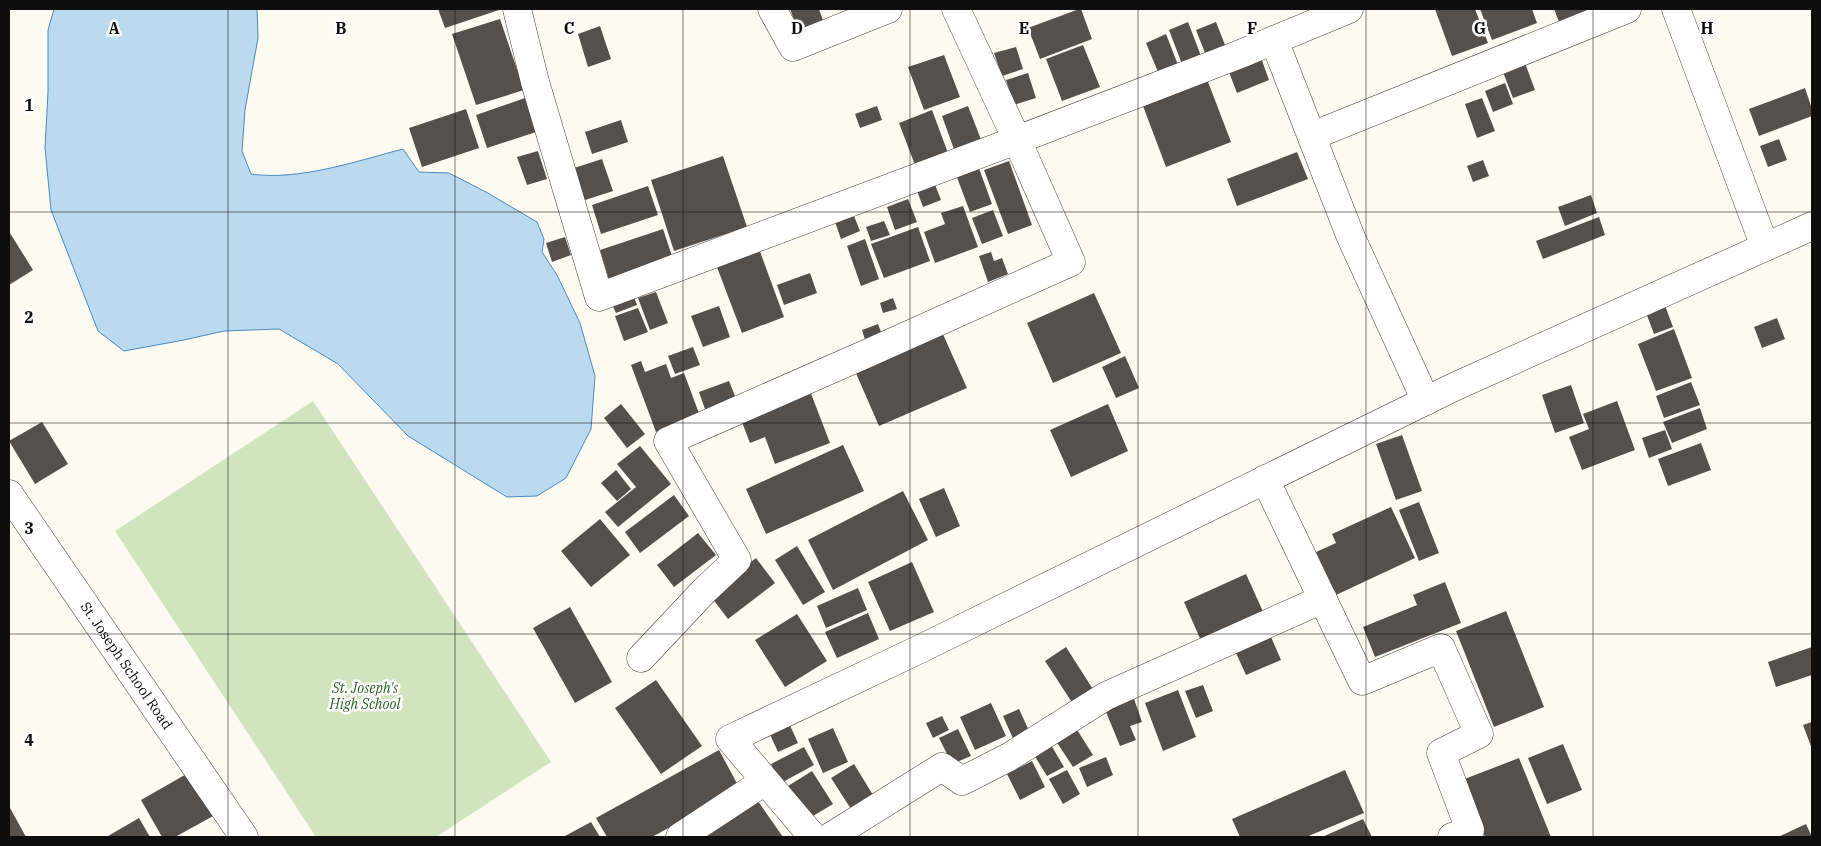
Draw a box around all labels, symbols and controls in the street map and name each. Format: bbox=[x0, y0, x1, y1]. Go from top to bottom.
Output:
text: A bbox=[108, 18, 120, 38]
text: B bbox=[335, 18, 347, 38]
text: C bbox=[564, 18, 574, 38]
text: D bbox=[791, 18, 803, 38]
text: E bbox=[1019, 18, 1029, 38]
text: F bbox=[1247, 18, 1257, 38]
text: G bbox=[1474, 18, 1486, 38]
text: H bbox=[1701, 18, 1714, 38]
text: 1 bbox=[24, 95, 34, 115]
text: 2 bbox=[24, 307, 34, 327]
text: 3 bbox=[24, 518, 34, 538]
street label: St. Joseph School Road bbox=[77, 598, 177, 733]
park label: St. Joseph's High School bbox=[329, 679, 401, 713]
text: 4 bbox=[24, 730, 34, 750]

